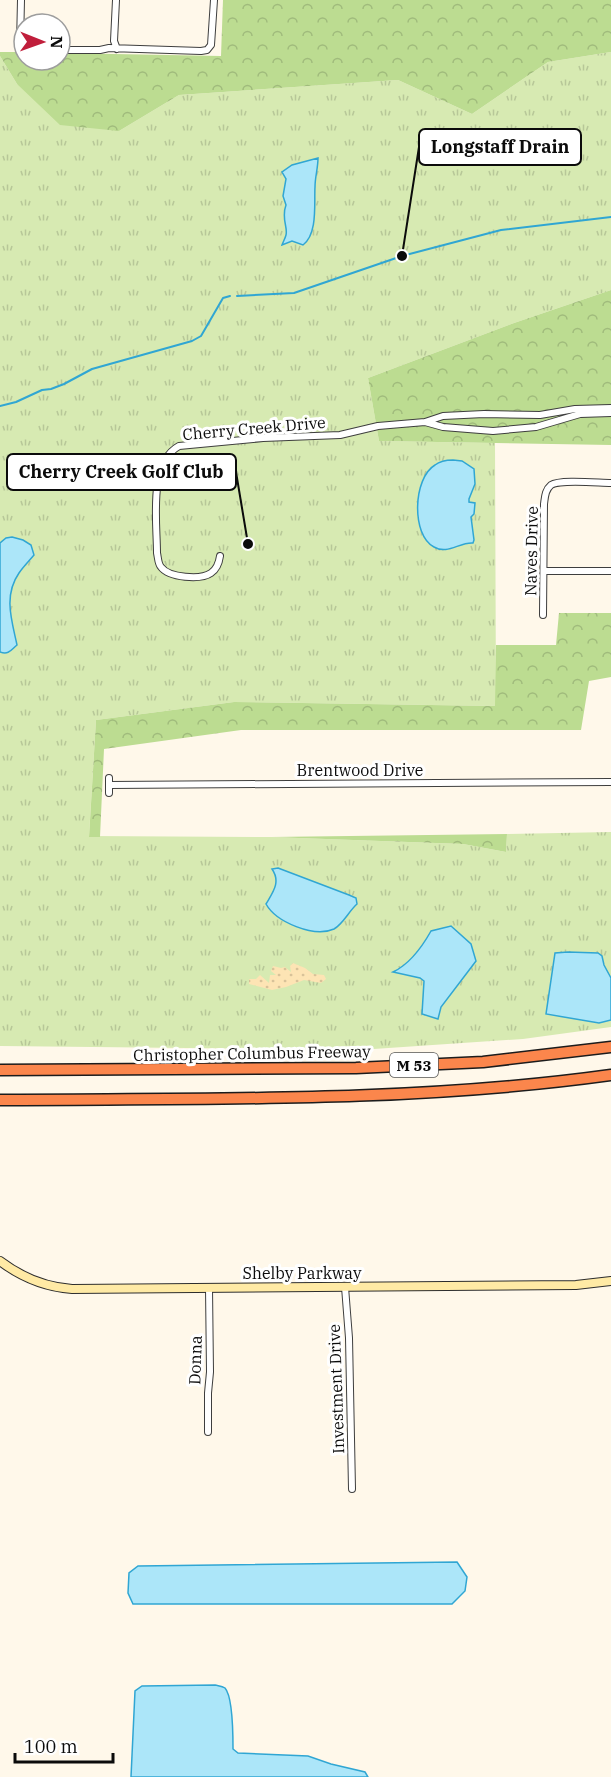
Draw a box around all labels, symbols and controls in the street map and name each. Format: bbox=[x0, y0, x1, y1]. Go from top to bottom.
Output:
north arrow bbox=[12, 12, 72, 72]
text: N bbox=[47, 36, 67, 49]
callout: Longstaff Drain bbox=[419, 129, 581, 165]
text: Longstaff Drain bbox=[431, 135, 569, 158]
street label: Cherry Creek Drive bbox=[182, 412, 326, 444]
callout: Cherry Creek Golf Club bbox=[7, 454, 236, 490]
text: Cherry Creek Golf Club bbox=[18, 460, 224, 483]
street label: Naves Drive bbox=[520, 506, 542, 596]
street label: Brentwood Drive bbox=[297, 760, 423, 780]
street label: Christopher Columbus Freeway bbox=[133, 1041, 371, 1065]
road number: M 53 bbox=[390, 1053, 438, 1077]
street label: Shelby Parkway bbox=[243, 1263, 362, 1283]
street label: Investment Drive bbox=[324, 1324, 348, 1454]
street label: Donna bbox=[184, 1335, 206, 1385]
scale bar bbox=[15, 1726, 112, 1764]
text: 100 m bbox=[24, 1735, 78, 1758]

